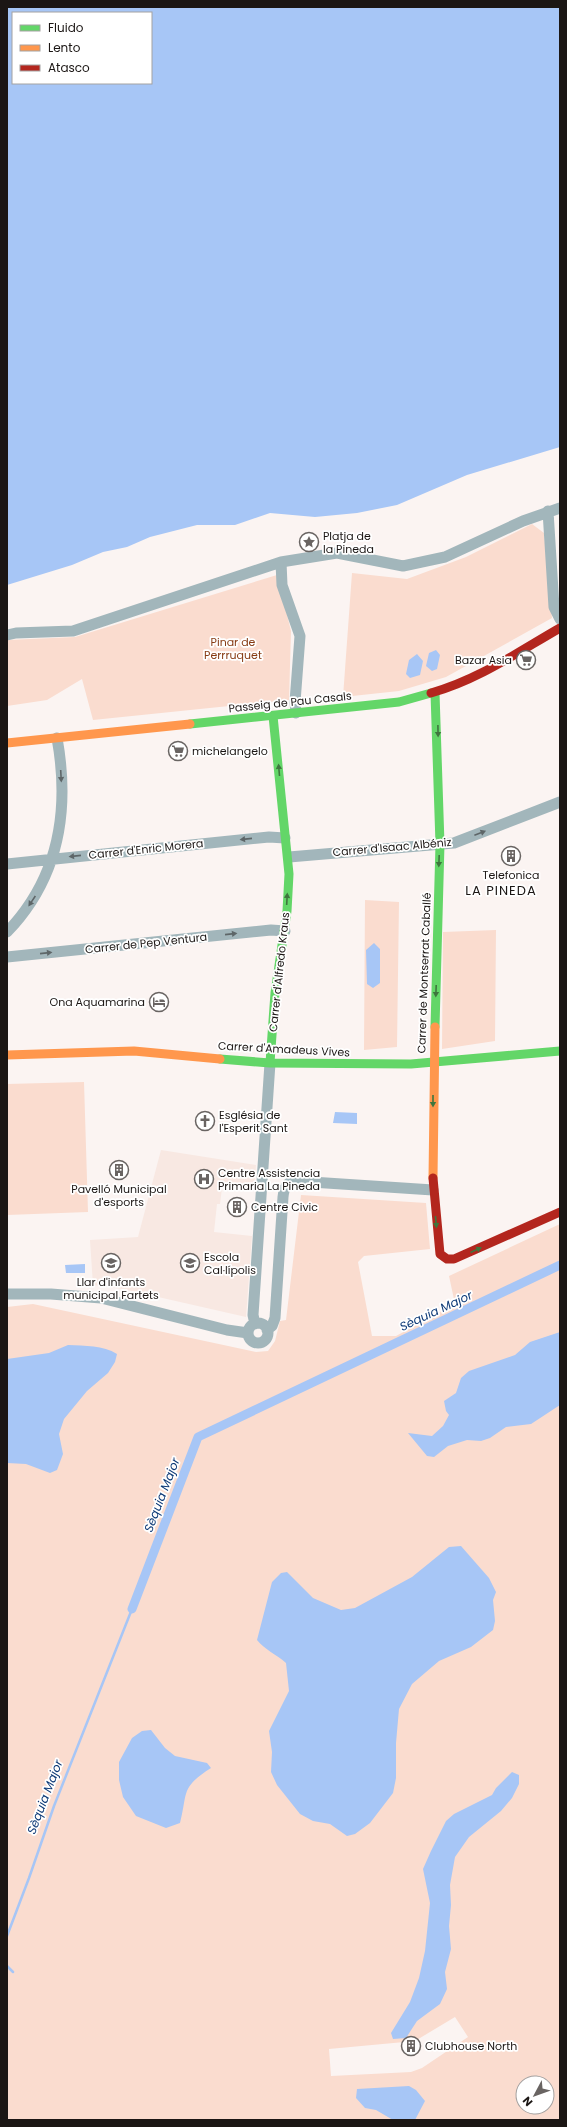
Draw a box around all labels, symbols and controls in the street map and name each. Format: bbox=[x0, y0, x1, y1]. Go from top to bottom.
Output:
legend bbox=[12, 12, 152, 84]
text: Fluido bbox=[48, 19, 84, 36]
text: Lento bbox=[48, 39, 81, 56]
text: Atasco bbox=[48, 59, 90, 76]
place label: Platja de la Pineda bbox=[323, 528, 374, 557]
place icon: Platja de la Pineda bbox=[298, 531, 320, 553]
park label: Pinar de Perrruquet bbox=[204, 634, 262, 663]
supermarket icon: Bazar Asia bbox=[515, 649, 537, 671]
place label: Bazar Asia bbox=[455, 652, 512, 668]
street label: Passeig de Pau Casals bbox=[228, 688, 353, 716]
one-way arrow bbox=[435, 725, 441, 738]
supermarket icon: michelangelo bbox=[167, 740, 189, 762]
place label: michelangelo bbox=[192, 743, 268, 759]
one-way arrow bbox=[275, 764, 282, 776]
one-way arrow bbox=[57, 770, 64, 782]
one-way arrow bbox=[474, 829, 486, 835]
street label: Carrer d'Isaac Albéniz bbox=[332, 834, 452, 860]
street label: Carrer d'Enric Morera bbox=[88, 835, 204, 863]
one-way arrow bbox=[240, 836, 252, 842]
building icon: Telefonica bbox=[500, 845, 522, 867]
one-way arrow bbox=[69, 853, 81, 860]
one-way arrow bbox=[436, 855, 443, 867]
place label: Telefonica bbox=[483, 867, 539, 883]
district label: LA PINEDA bbox=[465, 881, 537, 900]
one-way arrow bbox=[284, 892, 290, 905]
street label: Carrer de Montserrat Caballé bbox=[413, 892, 435, 1054]
one-way arrow bbox=[28, 895, 36, 906]
street label: Carrer d'Alfredo Kraus bbox=[265, 911, 293, 1033]
street label: Carrer de Pep Ventura bbox=[84, 929, 208, 957]
one-way arrow bbox=[225, 931, 237, 937]
one-way arrow bbox=[40, 949, 52, 956]
one-way arrow bbox=[432, 985, 439, 997]
hotel icon: Ona Aquamarina bbox=[148, 991, 170, 1013]
place label: Ona Aquamarina bbox=[50, 994, 145, 1010]
street label: Carrer d'Amadeus Vives bbox=[218, 1038, 351, 1060]
one-way arrow bbox=[430, 1095, 436, 1108]
place label: Església de l'Esperit Sant bbox=[219, 1107, 288, 1136]
church icon: Església de l'Esperit Sant bbox=[194, 1110, 216, 1132]
building icon: Pavelló Municipal d'esports bbox=[108, 1159, 130, 1181]
place label: Centre Assistencia Primaria La Pineda bbox=[218, 1165, 320, 1194]
hospital icon: Centre Assistencia Primaria La Pineda bbox=[193, 1168, 215, 1190]
place label: Pavelló Municipal d'esports bbox=[71, 1181, 167, 1210]
building icon: Centre Civic bbox=[226, 1196, 248, 1218]
place label: Centre Civic bbox=[251, 1199, 318, 1215]
one-way arrow bbox=[432, 1216, 439, 1228]
one-way arrow bbox=[470, 1247, 481, 1253]
place label: Escola Cal·lípolis bbox=[204, 1249, 256, 1278]
school or university icon: Llar d'infants municipal Fartets bbox=[100, 1252, 122, 1274]
school or university icon: Escola Cal·lípolis bbox=[179, 1252, 201, 1274]
place label: Llar d'infants municipal Fartets bbox=[63, 1274, 159, 1303]
water label: Sèquia Major bbox=[397, 1286, 475, 1335]
water label: Sèquia Major bbox=[140, 1455, 184, 1534]
water label: Sèquia Major bbox=[23, 1757, 67, 1836]
building icon: Clubhouse North bbox=[400, 2035, 422, 2057]
place label: Clubhouse North bbox=[425, 2038, 517, 2054]
north arrow bbox=[515, 2075, 555, 2115]
text: N bbox=[519, 2093, 536, 2110]

